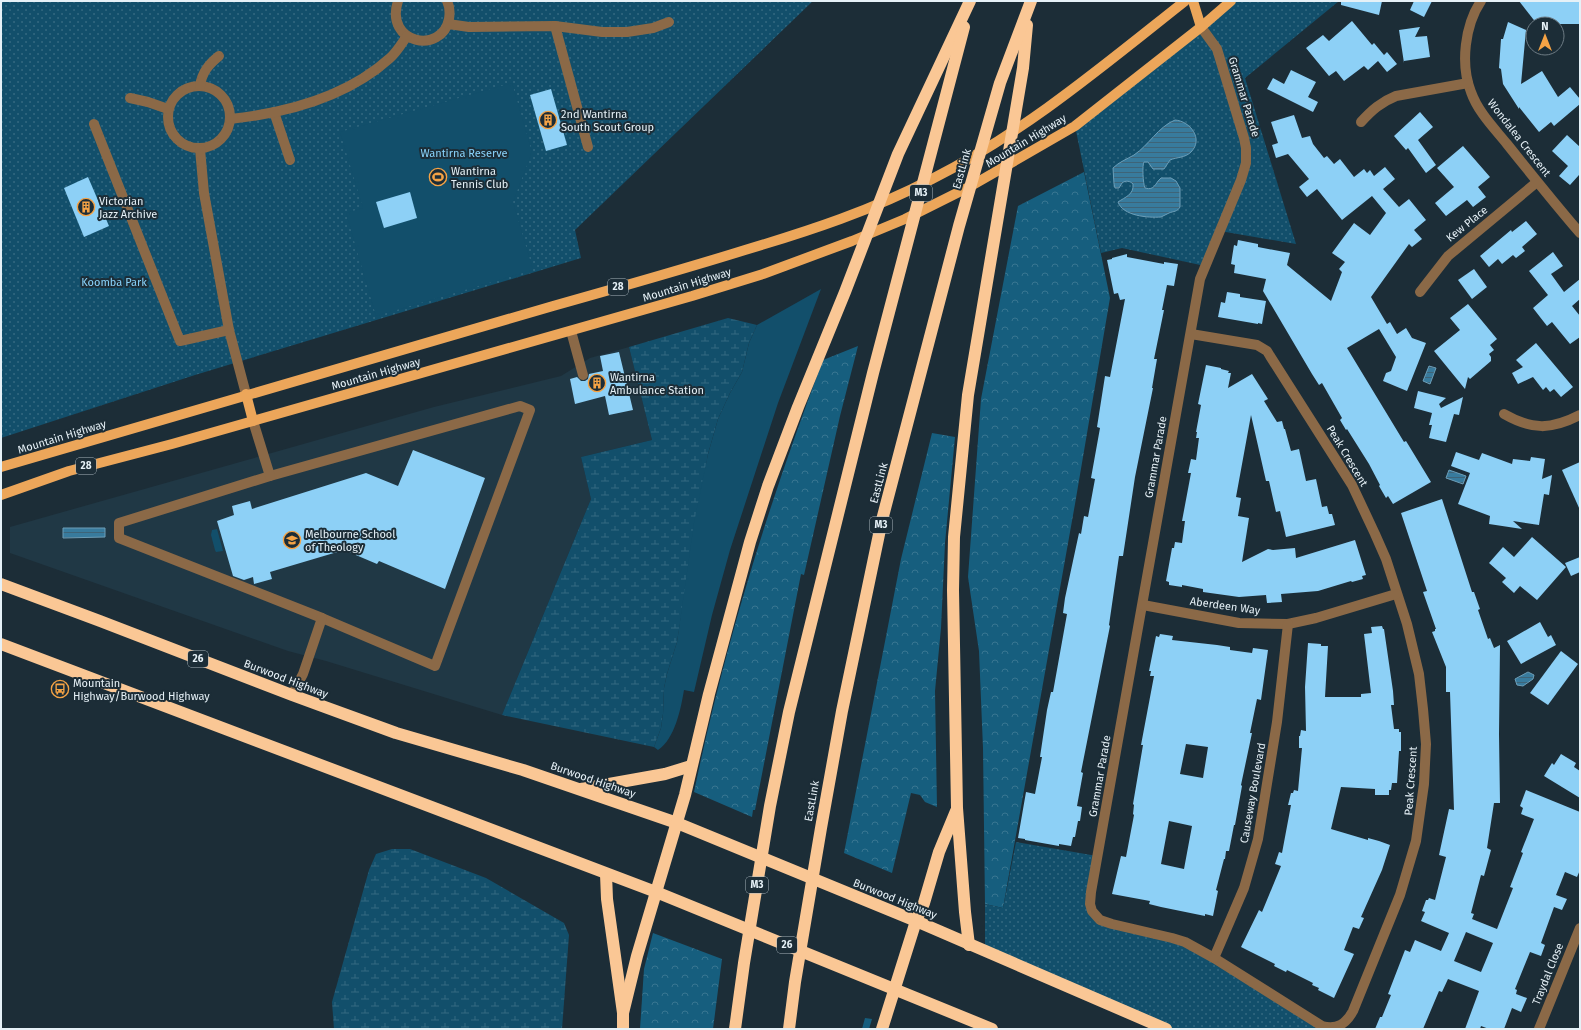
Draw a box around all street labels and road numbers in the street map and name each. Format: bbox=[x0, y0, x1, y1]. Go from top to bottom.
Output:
street label: Grammar Parade bbox=[1226, 55, 1262, 139]
street label: Wondalea Crescent bbox=[1485, 97, 1553, 179]
street label: Mountain Highway bbox=[983, 111, 1069, 170]
street label: EastLink bbox=[950, 147, 974, 191]
road number: M3 bbox=[910, 185, 932, 201]
street label: Kew Place bbox=[1444, 203, 1490, 245]
street label: Mountain Highway bbox=[641, 265, 733, 305]
road number: 28 bbox=[608, 279, 628, 295]
street label: Mountain Highway bbox=[330, 355, 423, 393]
street label: Grammar Parade bbox=[1142, 415, 1170, 499]
street label: Mountain Highway bbox=[16, 417, 108, 457]
street label: Peak Crescent bbox=[1324, 423, 1370, 489]
road number: 28 bbox=[76, 458, 96, 474]
street label: EastLink bbox=[867, 461, 891, 505]
road number: M3 bbox=[870, 517, 892, 533]
street label: Aberdeen Way bbox=[1189, 595, 1261, 617]
road number: 26 bbox=[188, 651, 208, 667]
street label: Burwood Highway bbox=[242, 657, 331, 701]
street label: Grammar Parade bbox=[1086, 734, 1114, 818]
street label: Causeway Boulevard bbox=[1238, 742, 1268, 844]
street label: Peak Crescent bbox=[1402, 746, 1420, 816]
street label: Burwood Highway bbox=[549, 759, 638, 801]
street label: EastLink bbox=[802, 779, 822, 823]
street label: Burwood Highway bbox=[851, 876, 939, 922]
road number: M3 bbox=[746, 877, 768, 893]
road number: 26 bbox=[777, 937, 797, 953]
street label: Traydal Close bbox=[1530, 941, 1566, 1007]

